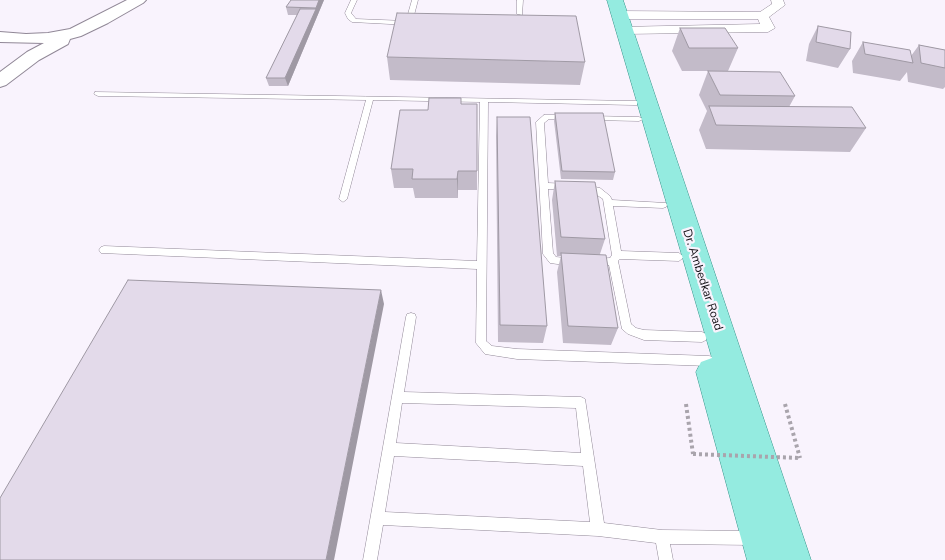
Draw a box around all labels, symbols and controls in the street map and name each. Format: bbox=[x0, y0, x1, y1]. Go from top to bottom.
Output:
street label: Dr. Ambedkar Road bbox=[679, 227, 725, 333]

